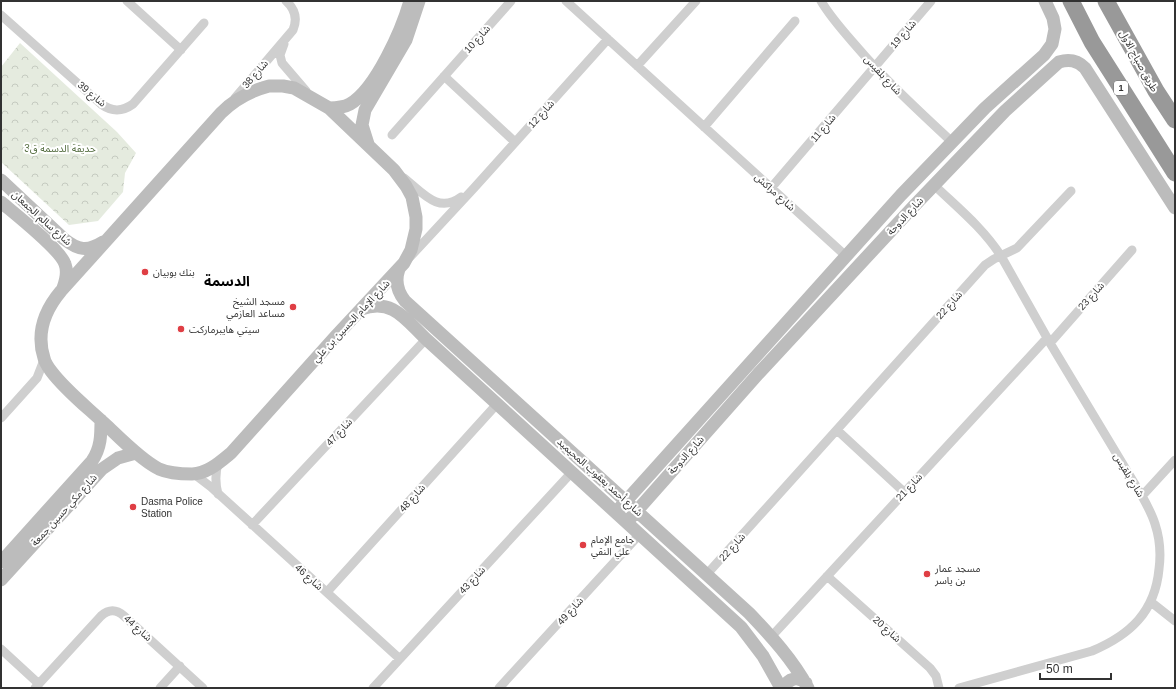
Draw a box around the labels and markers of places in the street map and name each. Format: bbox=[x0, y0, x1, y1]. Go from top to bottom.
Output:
marker: بنك بوبيان bbox=[140, 267, 150, 277]
place label: بنك بوبيان bbox=[153, 267, 195, 279]
place label: مسجد الشيخ مساعد العازمي bbox=[226, 296, 285, 321]
marker: مسجد الشيخ مساعد العازمي bbox=[288, 302, 298, 312]
marker: سيتي هايبرماركت bbox=[176, 324, 186, 334]
place label: سيتي هايبرماركت bbox=[189, 324, 260, 337]
place label: Dasma Police Station bbox=[141, 496, 203, 519]
marker: Dasma Police Station bbox=[128, 502, 138, 512]
place label: جامع الإمام علي النقي bbox=[591, 534, 634, 559]
marker: جامع الإمام علي النقي bbox=[578, 540, 588, 550]
place label: مسجد عمار بن ياسر bbox=[934, 563, 981, 587]
marker: مسجد عمار بن ياسر bbox=[922, 569, 932, 579]

